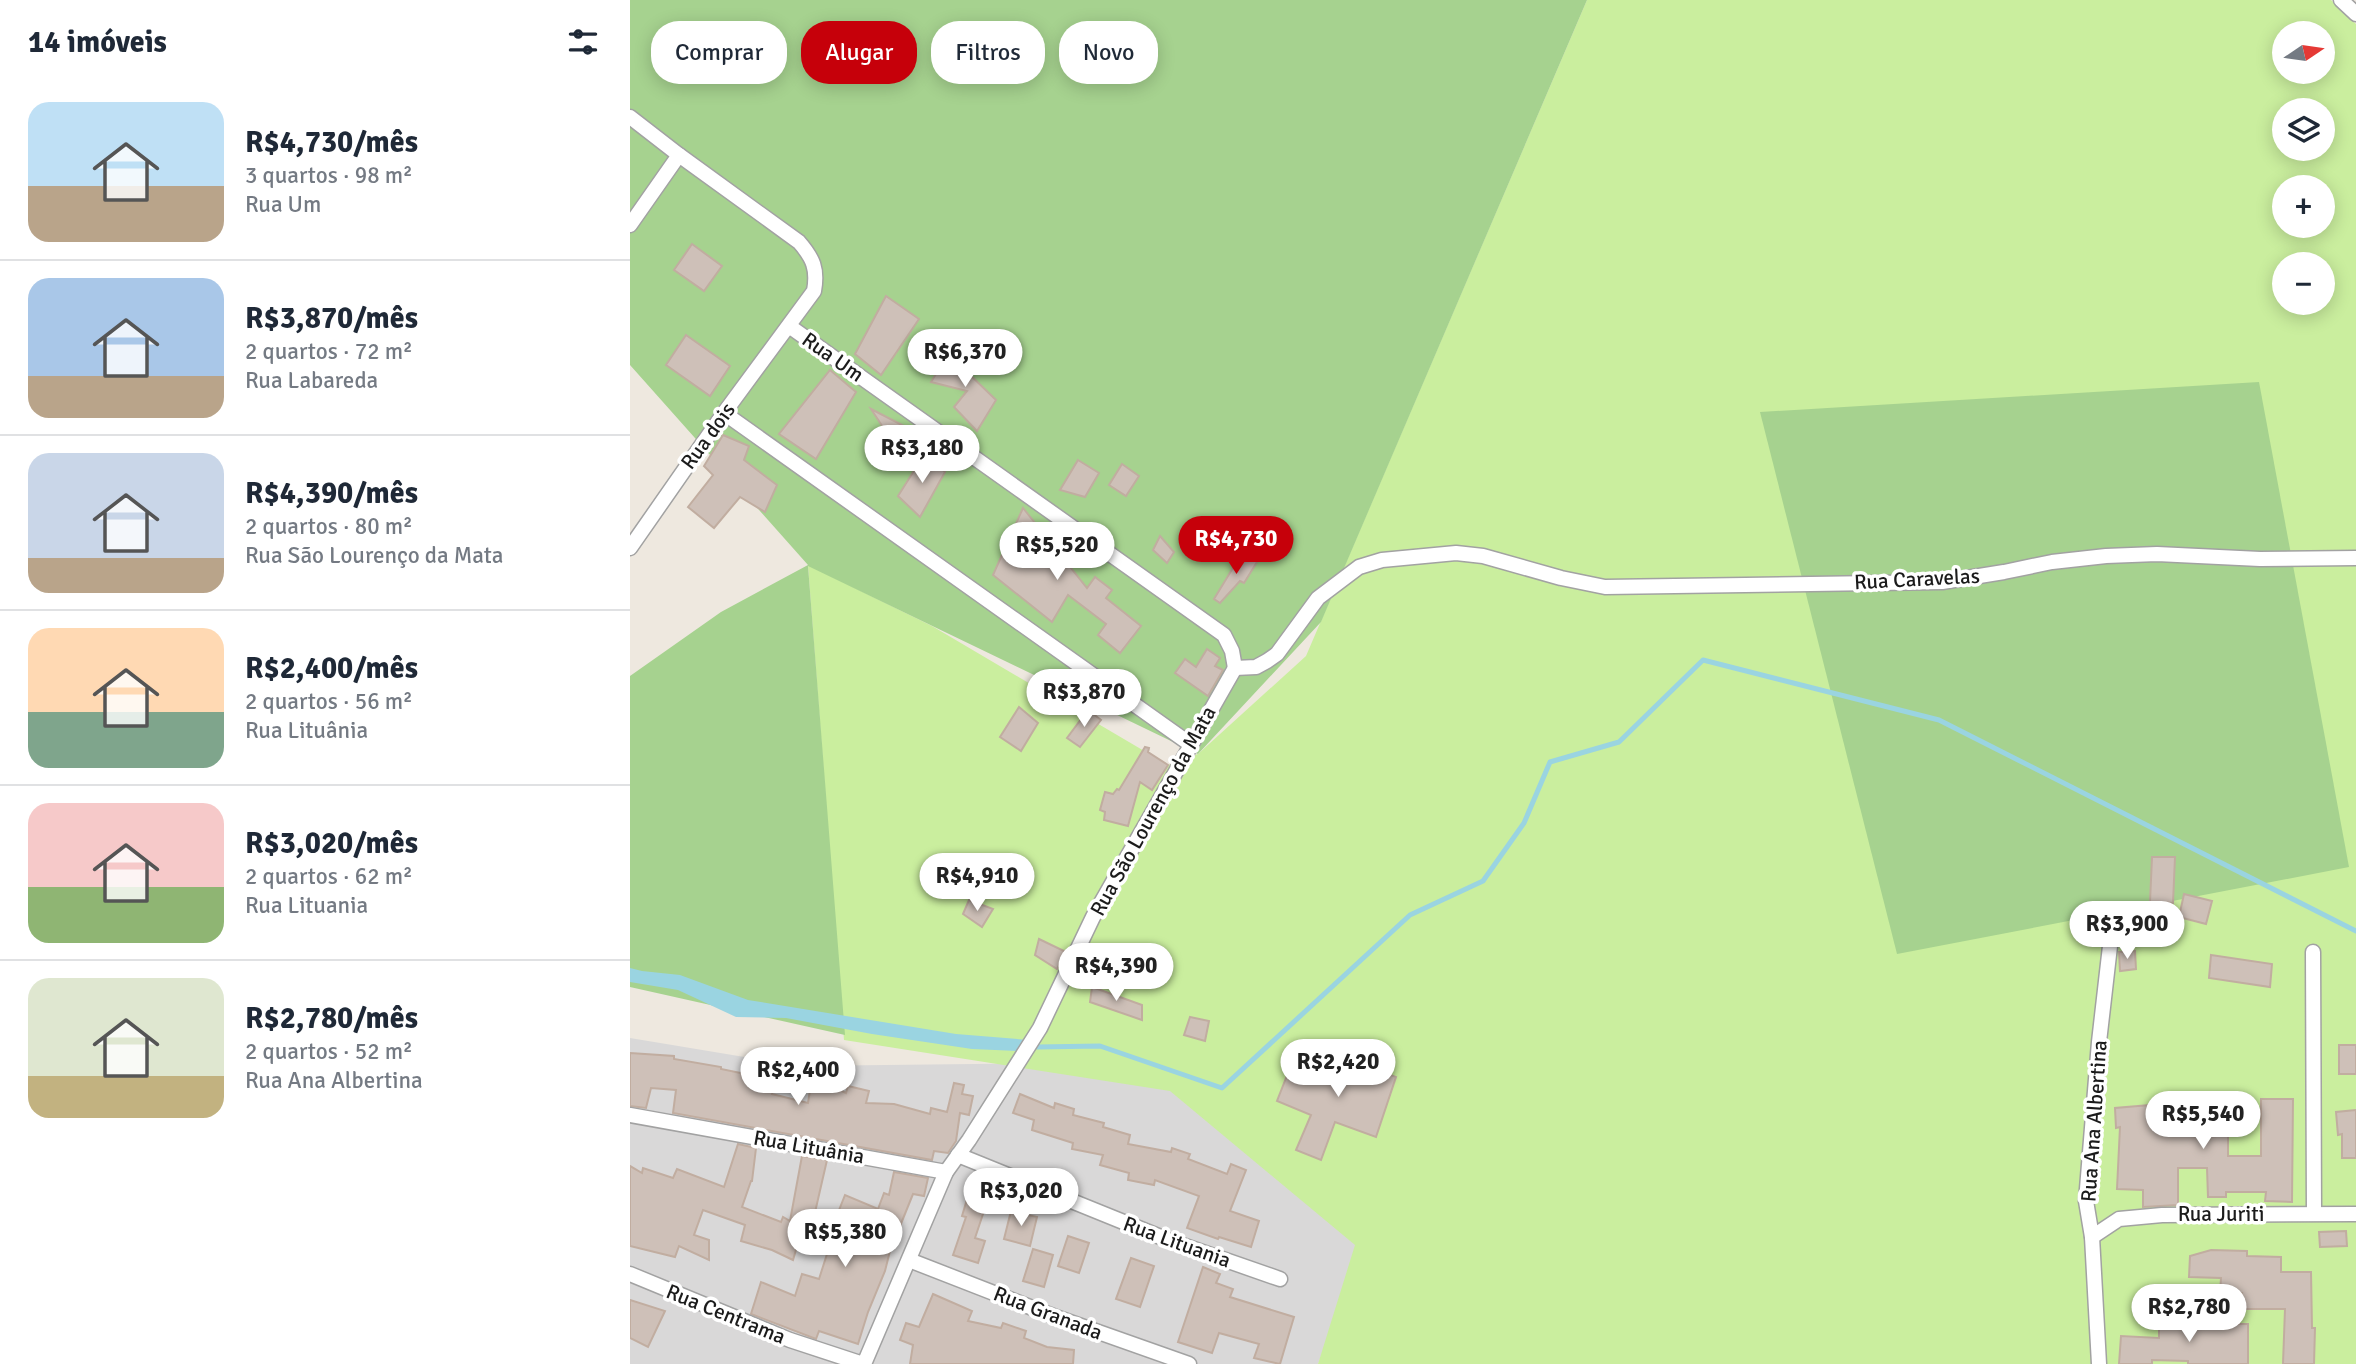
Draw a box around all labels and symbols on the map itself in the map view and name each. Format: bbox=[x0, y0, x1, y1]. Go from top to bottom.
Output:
north arrow bbox=[2272, 21, 2334, 84]
street label: Rua Um bbox=[797, 326, 869, 388]
pin: R$6,370 bbox=[900, 330, 1030, 389]
street label: Rua dois bbox=[675, 398, 741, 474]
pin: R$3,180 bbox=[857, 426, 987, 485]
pin: R$4,730 bbox=[1171, 516, 1301, 576]
pin: R$5,520 bbox=[992, 522, 1122, 582]
street label: Rua Caravelas bbox=[1853, 563, 1981, 595]
pin: R$3,870 bbox=[1019, 670, 1149, 729]
street label: Rua São Lourenço da Mata bbox=[1084, 702, 1222, 920]
pin: R$4,910 bbox=[912, 853, 1042, 913]
pin: R$3,900 bbox=[2062, 902, 2192, 961]
pin: R$4,390 bbox=[1051, 944, 1181, 1003]
street label: Rua Ana Albertina bbox=[2075, 1039, 2113, 1203]
pin: R$2,420 bbox=[1273, 1040, 1403, 1099]
pin: R$2,400 bbox=[733, 1048, 863, 1107]
pin: R$5,540 bbox=[2138, 1092, 2268, 1151]
street label: Rua Lituânia bbox=[751, 1124, 867, 1170]
pin: R$3,020 bbox=[956, 1168, 1086, 1228]
street label: Rua Juriti bbox=[2178, 1201, 2264, 1227]
pin: R$5,380 bbox=[780, 1210, 910, 1269]
street label: Rua Lituania bbox=[1120, 1211, 1234, 1273]
street label: Rua Centrama bbox=[663, 1278, 789, 1350]
street label: Rua Granada bbox=[990, 1280, 1106, 1346]
pin: R$2,780 bbox=[2124, 1284, 2254, 1344]

